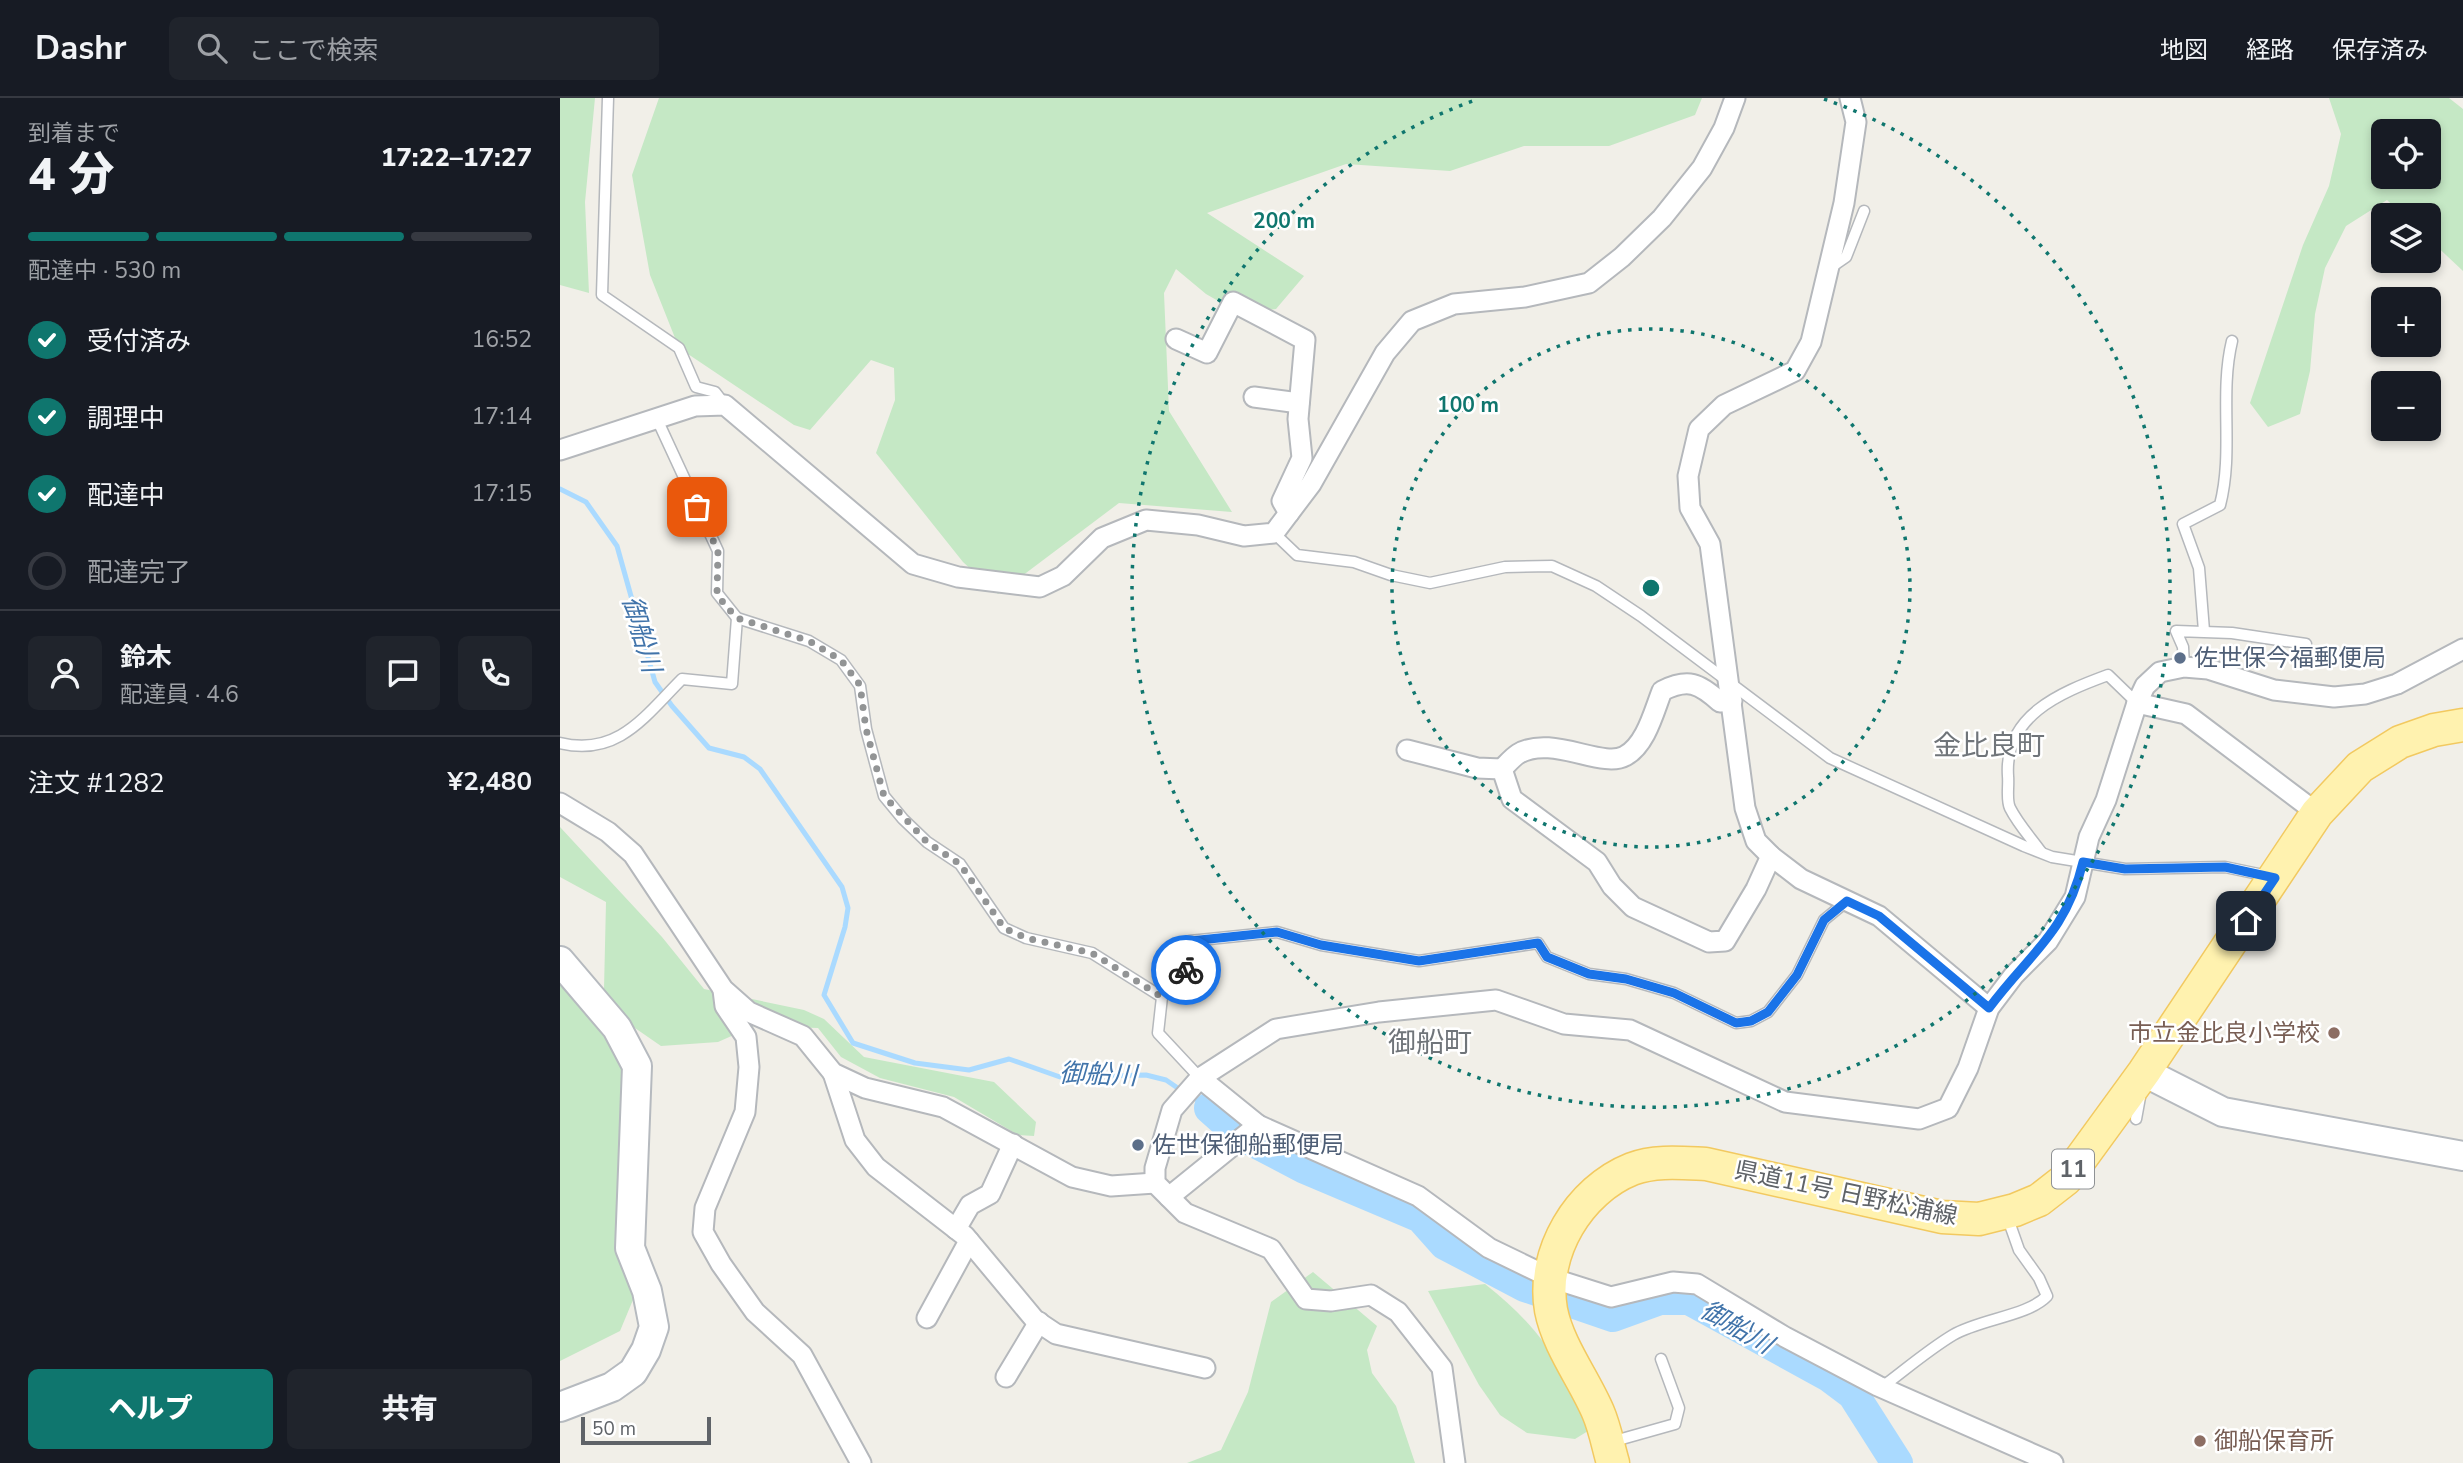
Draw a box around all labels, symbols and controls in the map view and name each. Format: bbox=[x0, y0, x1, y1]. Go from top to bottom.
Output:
search box bbox=[169, 17, 659, 80]
text: Dashr bbox=[35, 26, 127, 71]
icon: search bbox=[193, 29, 231, 67]
text: ここで検索 bbox=[249, 33, 379, 68]
text: 地図 bbox=[2160, 34, 2208, 66]
text: 経路 bbox=[2246, 34, 2294, 66]
text: 保存済み bbox=[2332, 34, 2428, 66]
text: 到着まで bbox=[28, 118, 120, 149]
map controls bbox=[2371, 119, 2441, 441]
button: locate bbox=[2371, 119, 2441, 189]
text: 17:22–17:27 bbox=[381, 140, 532, 175]
text: 4 分 bbox=[28, 143, 114, 206]
button: layers bbox=[2371, 203, 2441, 273]
text: 200 m bbox=[1253, 207, 1315, 235]
text: 配達中 · 530 m bbox=[28, 255, 181, 286]
button: + bbox=[2371, 287, 2441, 357]
icon: check bbox=[28, 321, 66, 359]
text: 受付済み bbox=[87, 324, 191, 359]
text: 16:52 bbox=[472, 324, 532, 355]
button: − bbox=[2371, 371, 2441, 441]
text: 100 m bbox=[1437, 391, 1499, 419]
icon: check bbox=[28, 398, 66, 436]
text: 調理中 bbox=[87, 401, 165, 436]
text: 17:14 bbox=[472, 401, 532, 432]
icon: check bbox=[28, 475, 66, 513]
pin bbox=[667, 477, 727, 537]
text: 配達中 bbox=[87, 478, 165, 513]
text: 17:15 bbox=[472, 478, 532, 509]
icon: bag bbox=[678, 488, 716, 526]
text: 配達完了 bbox=[87, 555, 191, 590]
centre of rings bbox=[1639, 576, 1663, 600]
water label: 御船川 bbox=[614, 592, 670, 679]
button: person bbox=[28, 636, 102, 710]
button: chat bbox=[366, 636, 440, 710]
button: phone bbox=[458, 636, 532, 710]
text: 鈴木 bbox=[120, 640, 172, 675]
place label: 佐世保今福郵便局 bbox=[2194, 642, 2386, 674]
marker: 佐世保今福郵便局 bbox=[2172, 650, 2188, 666]
text: 配達員 · 4.6 bbox=[120, 679, 239, 710]
district label: 金比良町 bbox=[1933, 727, 2045, 765]
text: ¥2,480 bbox=[448, 764, 532, 799]
text: 注文 #1282 bbox=[28, 766, 165, 801]
pin bbox=[2216, 891, 2276, 951]
icon: home bbox=[2227, 902, 2265, 940]
courier bbox=[1151, 935, 1221, 1005]
icon: bike bbox=[1167, 951, 1205, 989]
place label: 市立金比良小学校 bbox=[2128, 1017, 2320, 1049]
district label: 御船町 bbox=[1388, 1024, 1472, 1062]
marker: 市立金比良小学校 bbox=[2326, 1025, 2342, 1041]
water label: 御船川 bbox=[1058, 1056, 1141, 1093]
place label: 佐世保御船郵便局 bbox=[1152, 1129, 1344, 1161]
marker: 佐世保御船郵便局 bbox=[1130, 1137, 1146, 1153]
road number: 11 bbox=[2052, 1150, 2094, 1188]
street label: 県道11号 日野松浦線 bbox=[1732, 1154, 1960, 1232]
water label: 御船川 bbox=[1694, 1293, 1782, 1364]
button: ヘルプ bbox=[28, 1369, 273, 1449]
button: 共有 bbox=[287, 1369, 532, 1449]
scale bar bbox=[581, 1414, 710, 1446]
text: 50 m bbox=[592, 1416, 636, 1442]
place label: 御船保育所 bbox=[2214, 1425, 2334, 1457]
marker: 御船保育所 bbox=[2192, 1433, 2208, 1449]

